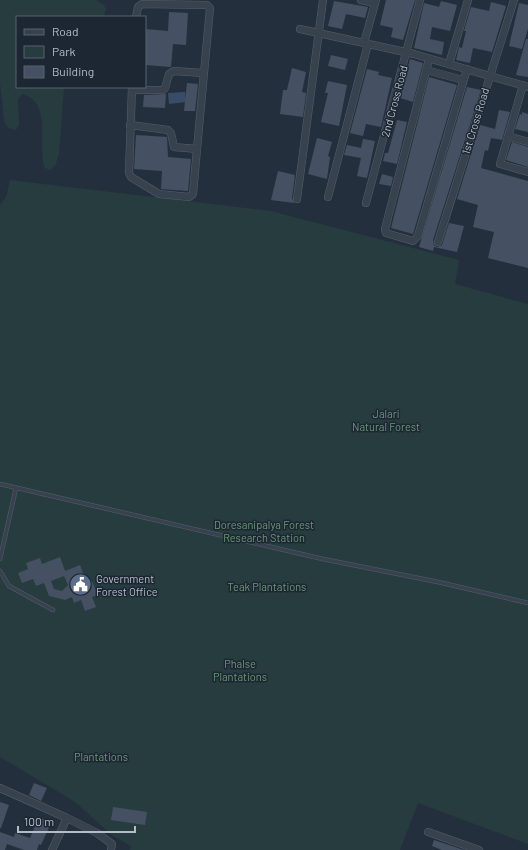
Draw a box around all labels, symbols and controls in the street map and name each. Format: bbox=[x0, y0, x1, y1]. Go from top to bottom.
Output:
legend bbox=[16, 16, 146, 88]
text: Road bbox=[52, 24, 79, 38]
text: Park bbox=[52, 44, 76, 58]
text: Building bbox=[52, 64, 94, 78]
street label: 2nd Cross Road bbox=[378, 64, 410, 138]
street label: 1st Cross Road bbox=[459, 86, 491, 156]
park label: Jalari Natural Forest bbox=[352, 407, 420, 433]
park label: Doresanipalya Forest Research Station bbox=[214, 518, 314, 544]
public building icon: Government Forest Office bbox=[67, 571, 93, 597]
place label: Government Forest Office bbox=[96, 572, 158, 598]
park label: Teak Plantations bbox=[228, 580, 306, 593]
park label: Phalse Plantations bbox=[213, 657, 267, 683]
park label: Plantations bbox=[74, 750, 128, 763]
scale bar bbox=[18, 808, 135, 834]
text: 100 m bbox=[24, 814, 54, 828]

